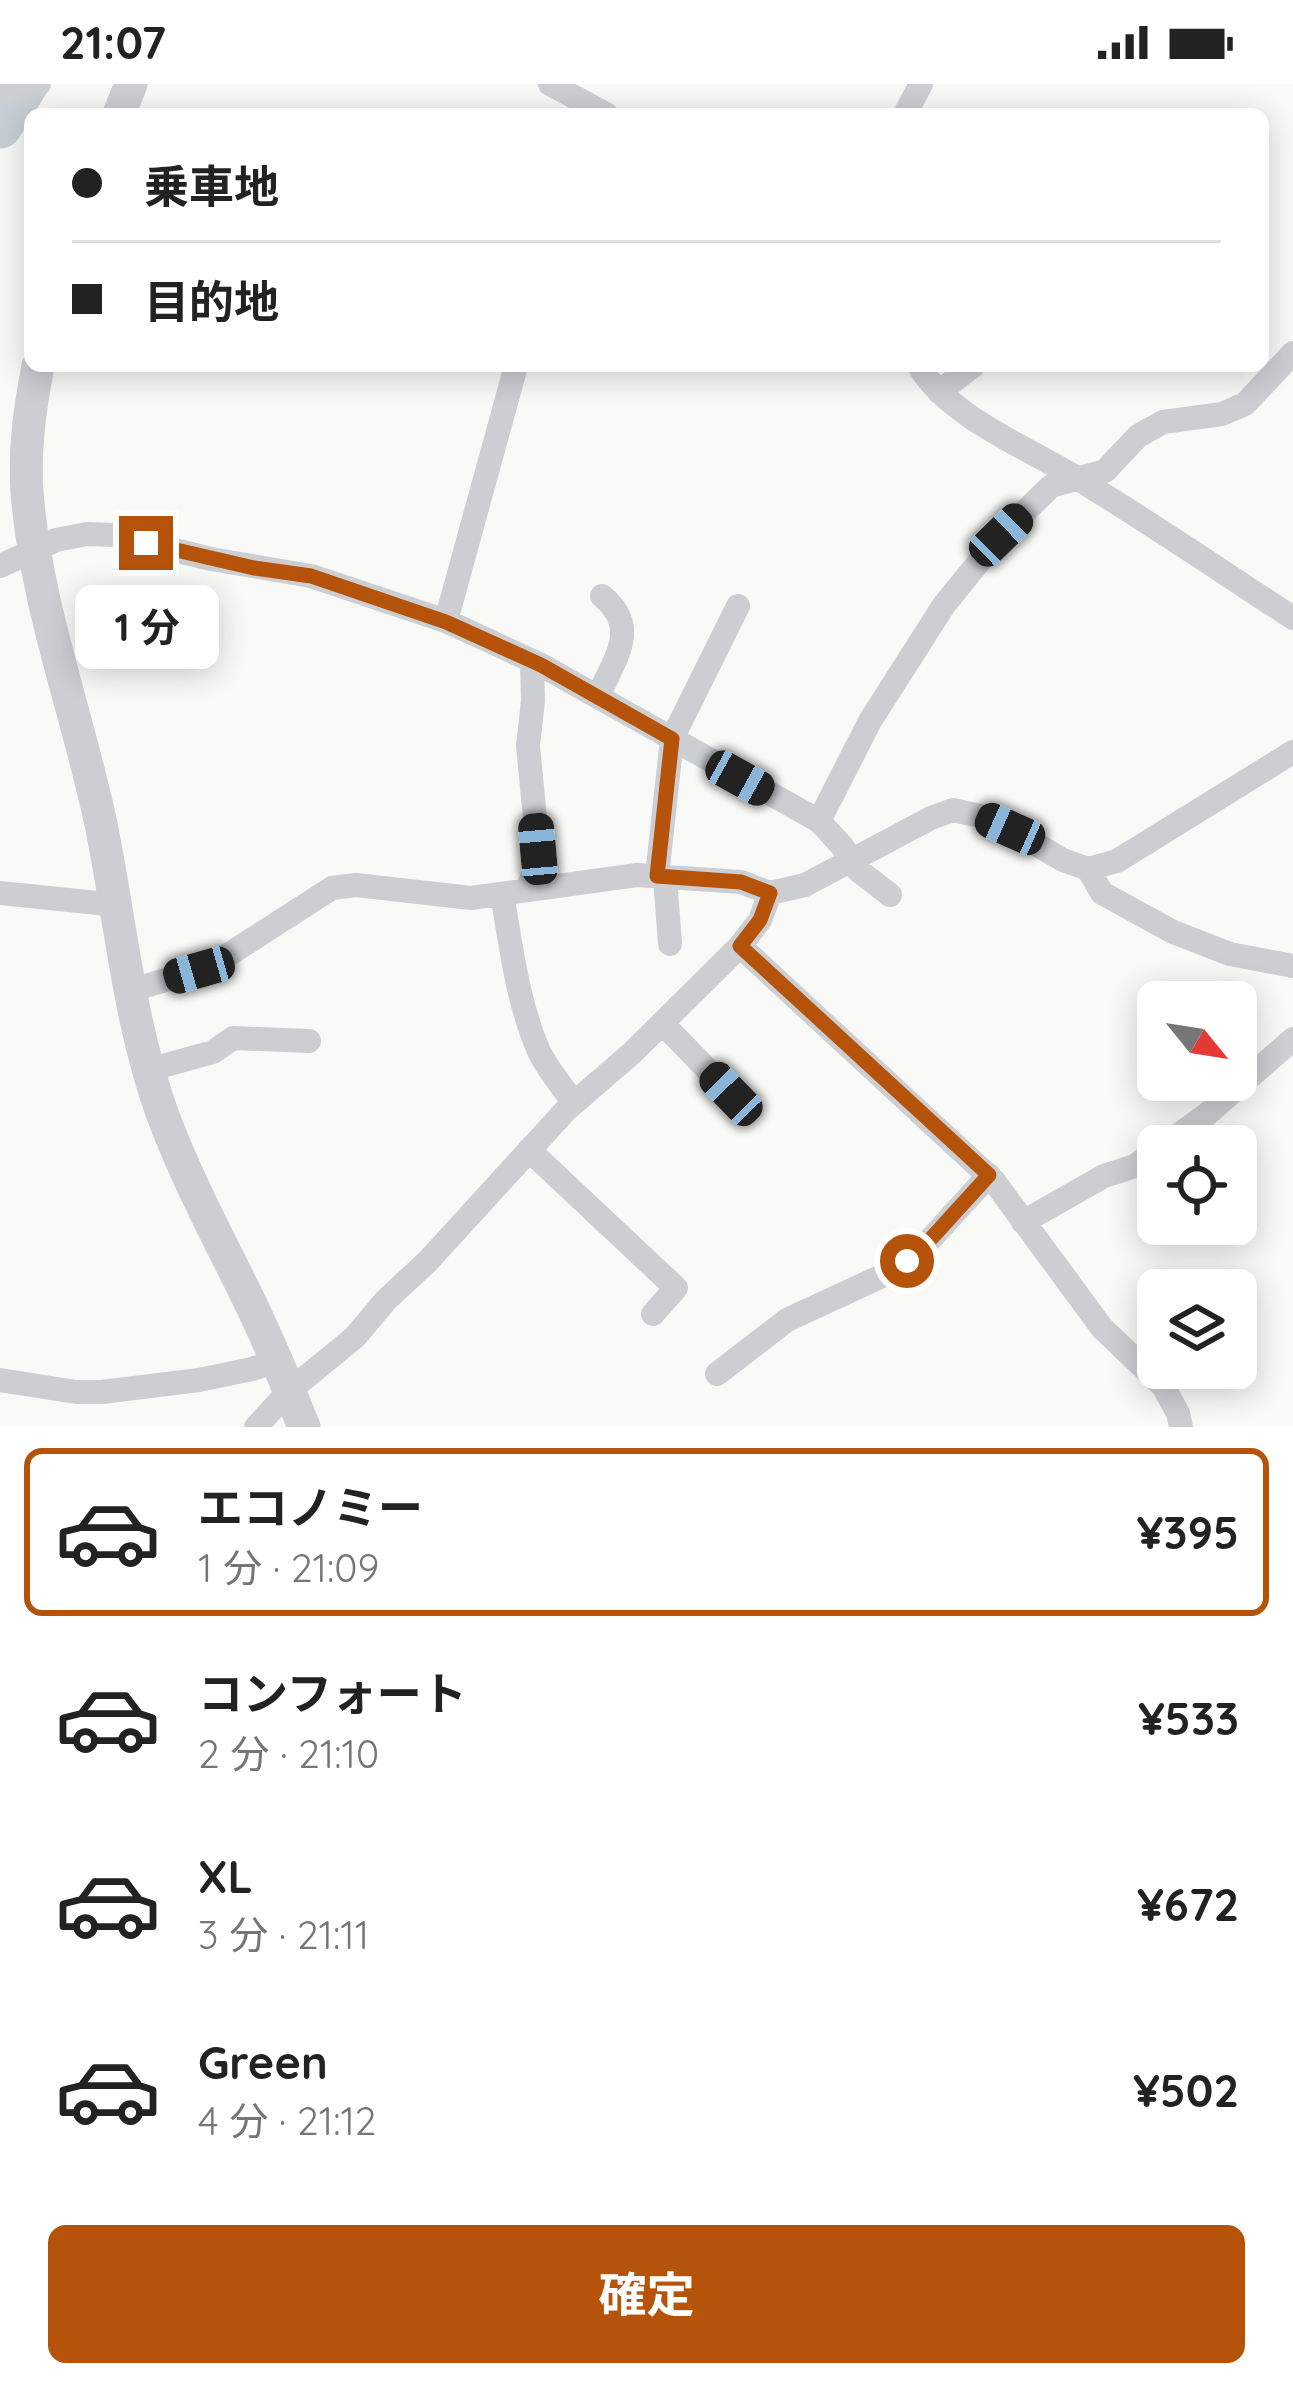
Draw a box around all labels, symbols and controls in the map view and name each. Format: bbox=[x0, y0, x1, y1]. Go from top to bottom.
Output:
text: 21:07 bbox=[60, 14, 166, 70]
text: 乗車地 bbox=[144, 158, 279, 214]
text: 目的地 bbox=[144, 273, 279, 329]
car bbox=[963, 497, 1039, 573]
route end bbox=[119, 516, 173, 570]
callout: 1 分 bbox=[74, 585, 218, 669]
text: 1 分 bbox=[114, 602, 180, 651]
car bbox=[700, 745, 780, 811]
car bbox=[970, 798, 1050, 860]
car bbox=[517, 812, 559, 886]
car bbox=[159, 943, 239, 997]
north arrow bbox=[1137, 981, 1257, 1101]
map controls bbox=[1137, 981, 1257, 1389]
car bbox=[693, 1056, 769, 1132]
button: locate bbox=[1137, 1125, 1257, 1245]
route start bbox=[880, 1234, 934, 1288]
button: layers bbox=[1137, 1269, 1257, 1389]
icon: car bbox=[54, 1478, 162, 1586]
text: エコノミー bbox=[198, 1479, 423, 1535]
text: ¥395 bbox=[1137, 1504, 1239, 1560]
text: 1 分 · 21:09 bbox=[198, 1543, 379, 1592]
icon: car bbox=[54, 1664, 162, 1772]
text: コンフォート bbox=[198, 1665, 467, 1721]
text: ¥533 bbox=[1138, 1690, 1239, 1746]
text: 2 分 · 21:10 bbox=[198, 1729, 379, 1778]
text: XL bbox=[198, 1848, 253, 1904]
icon: car bbox=[54, 1850, 162, 1958]
text: ¥672 bbox=[1137, 1876, 1239, 1932]
text: 3 分 · 21:11 bbox=[198, 1910, 369, 1959]
text: Green bbox=[198, 2034, 328, 2090]
icon: car bbox=[54, 2036, 162, 2144]
text: ¥502 bbox=[1133, 2062, 1239, 2118]
text: 4 分 · 21:12 bbox=[198, 2096, 376, 2145]
button: 確定 bbox=[48, 2225, 1245, 2363]

